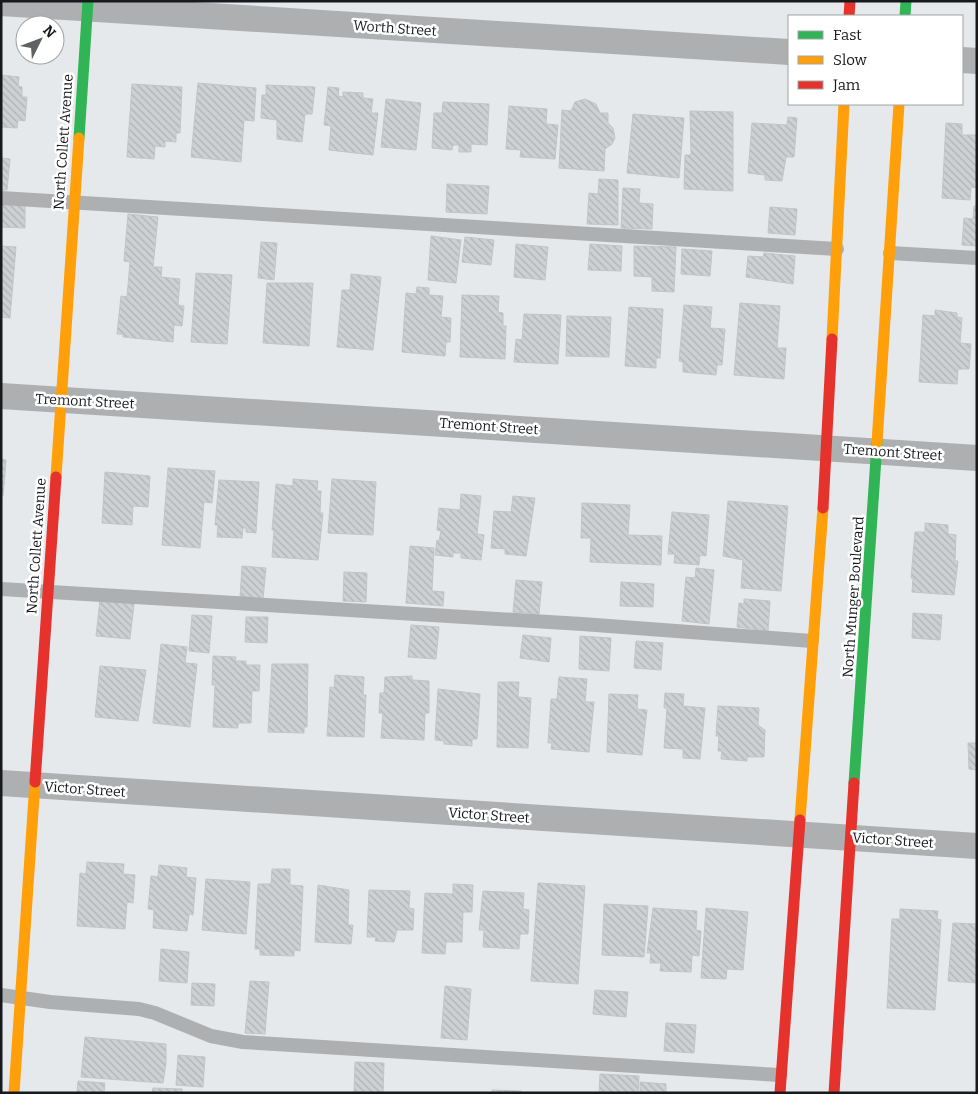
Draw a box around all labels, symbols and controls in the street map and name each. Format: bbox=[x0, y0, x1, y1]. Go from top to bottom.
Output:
north arrow bbox=[15, 15, 65, 65]
legend bbox=[788, 15, 963, 105]
street label: Worth Street bbox=[353, 17, 437, 40]
text: N bbox=[39, 22, 59, 41]
text: Fast bbox=[833, 26, 862, 44]
text: Slow bbox=[833, 51, 868, 69]
street label: North Collett Avenue bbox=[50, 74, 77, 211]
text: Jam bbox=[832, 76, 861, 94]
street label: Tremont Street bbox=[35, 390, 135, 413]
street label: Tremont Street bbox=[439, 415, 539, 438]
street label: Tremont Street bbox=[843, 441, 943, 464]
street label: North Collett Avenue bbox=[23, 478, 50, 615]
street label: North Munger Boulevard bbox=[839, 516, 868, 678]
street label: Victor Street bbox=[44, 778, 126, 801]
street label: Victor Street bbox=[448, 804, 530, 827]
street label: Victor Street bbox=[852, 829, 934, 852]

